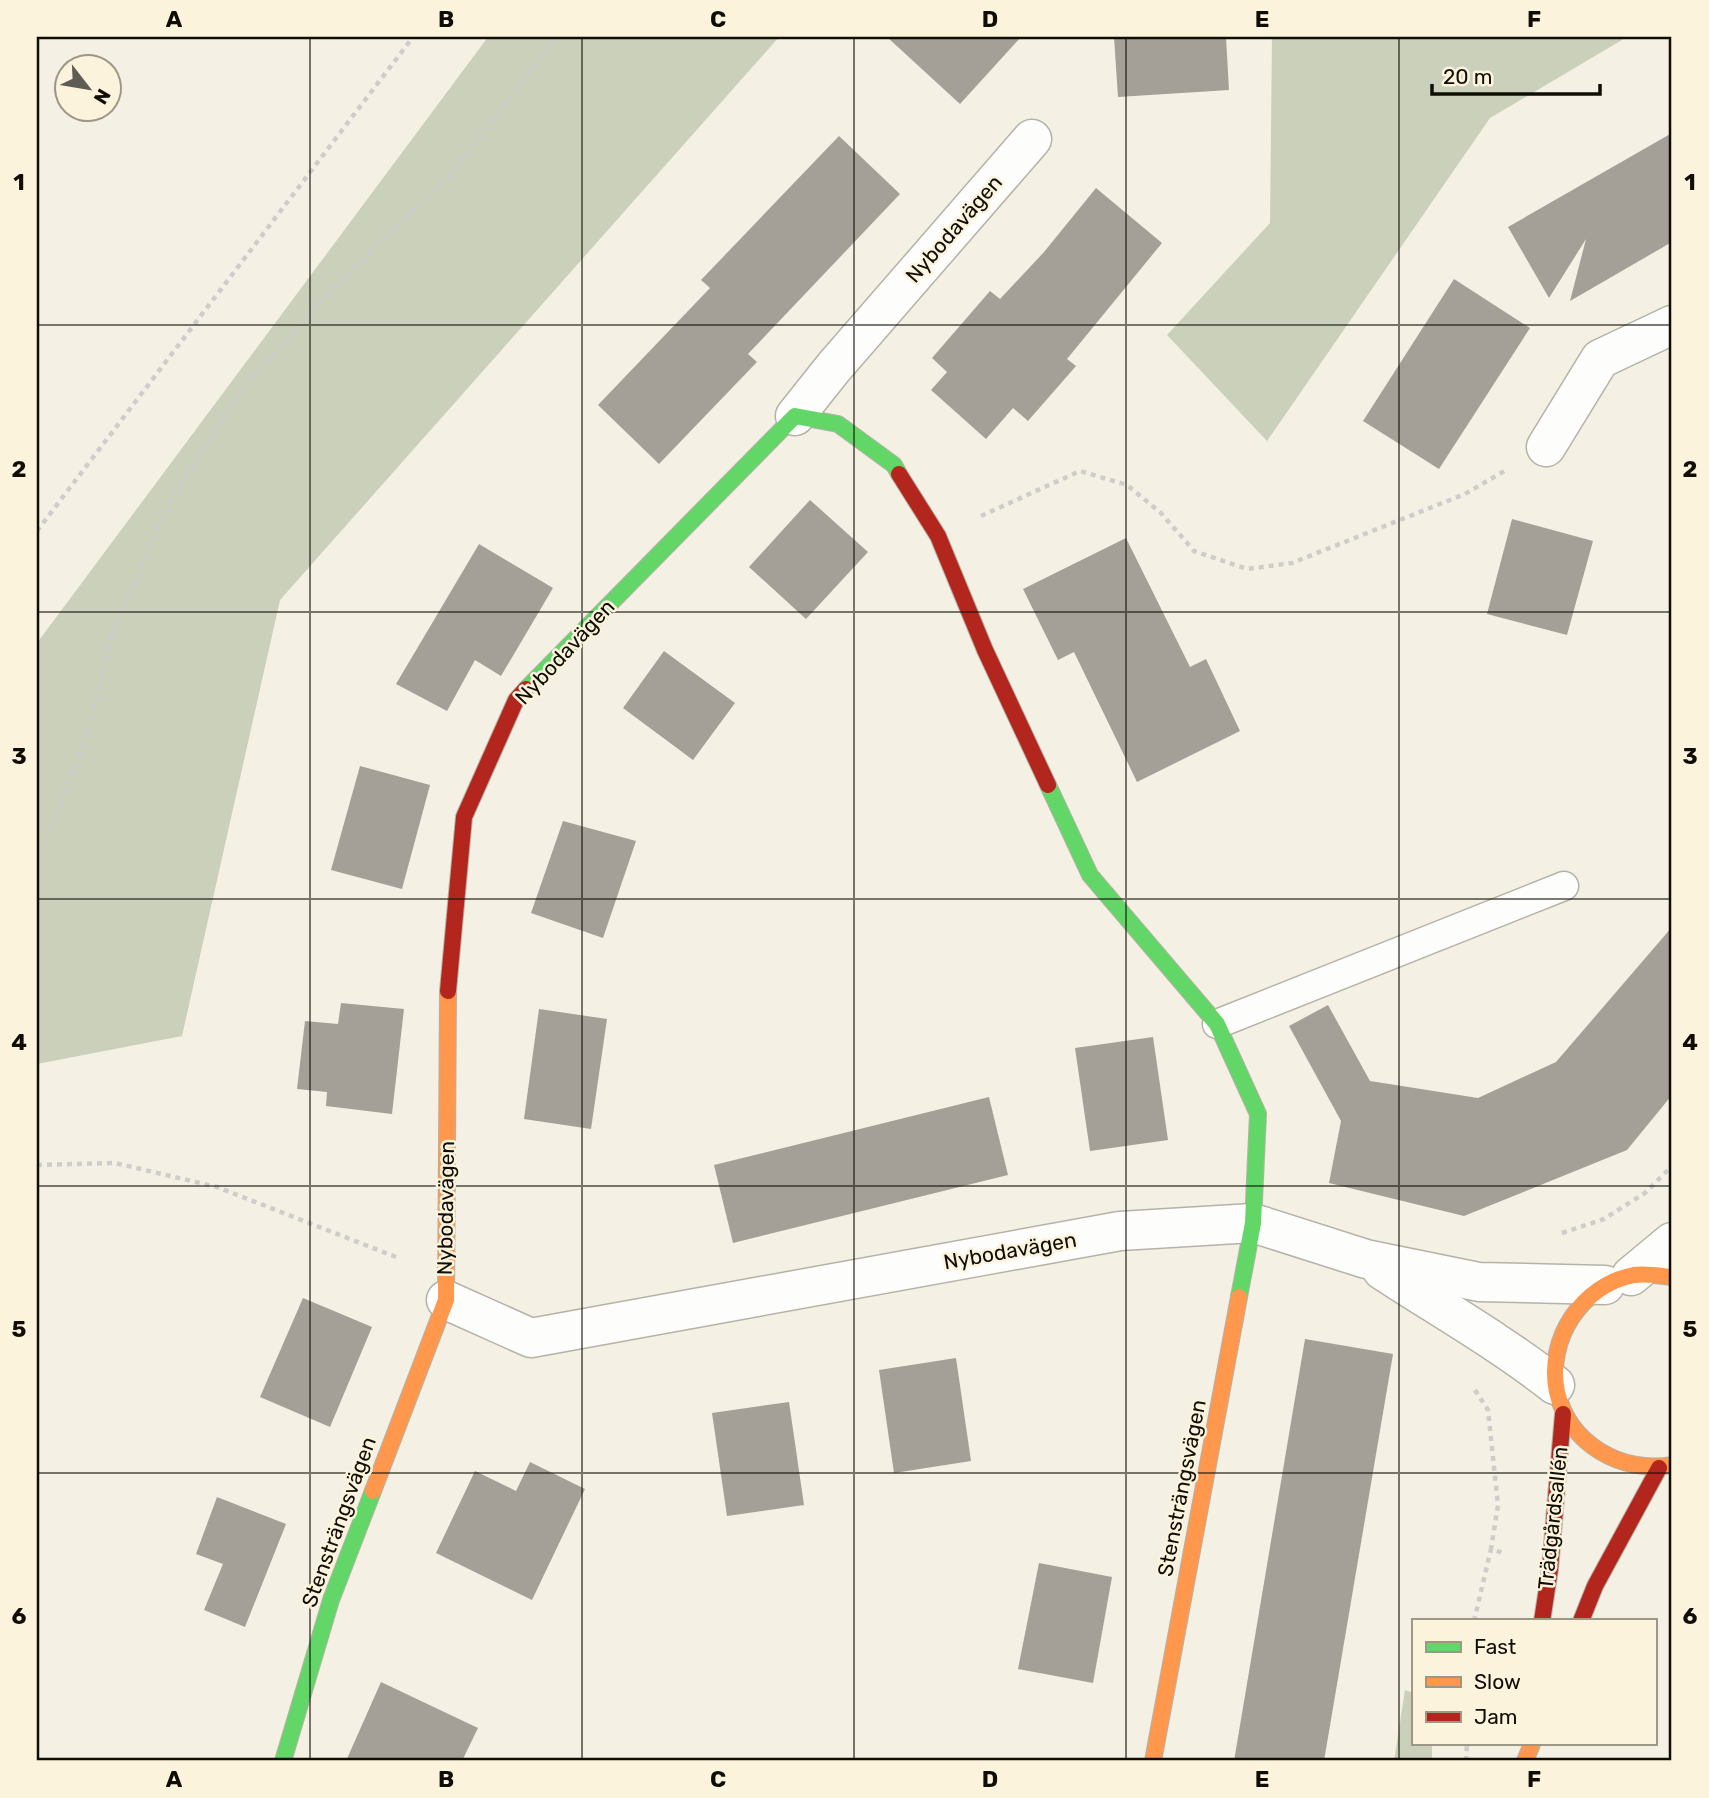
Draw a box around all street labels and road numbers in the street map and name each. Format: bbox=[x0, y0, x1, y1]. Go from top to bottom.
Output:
street label: Nybodavägen bbox=[900, 170, 1007, 288]
street label: Nybodavägen bbox=[510, 594, 620, 709]
street label: Nybodavägen bbox=[432, 1141, 459, 1275]
street label: Nybodavägen bbox=[942, 1227, 1078, 1274]
street label: Stensträngsvägen bbox=[1152, 1397, 1211, 1578]
street label: Stensträngsvägen bbox=[296, 1433, 381, 1610]
street label: Trädgårdsallén bbox=[1533, 1445, 1572, 1591]

